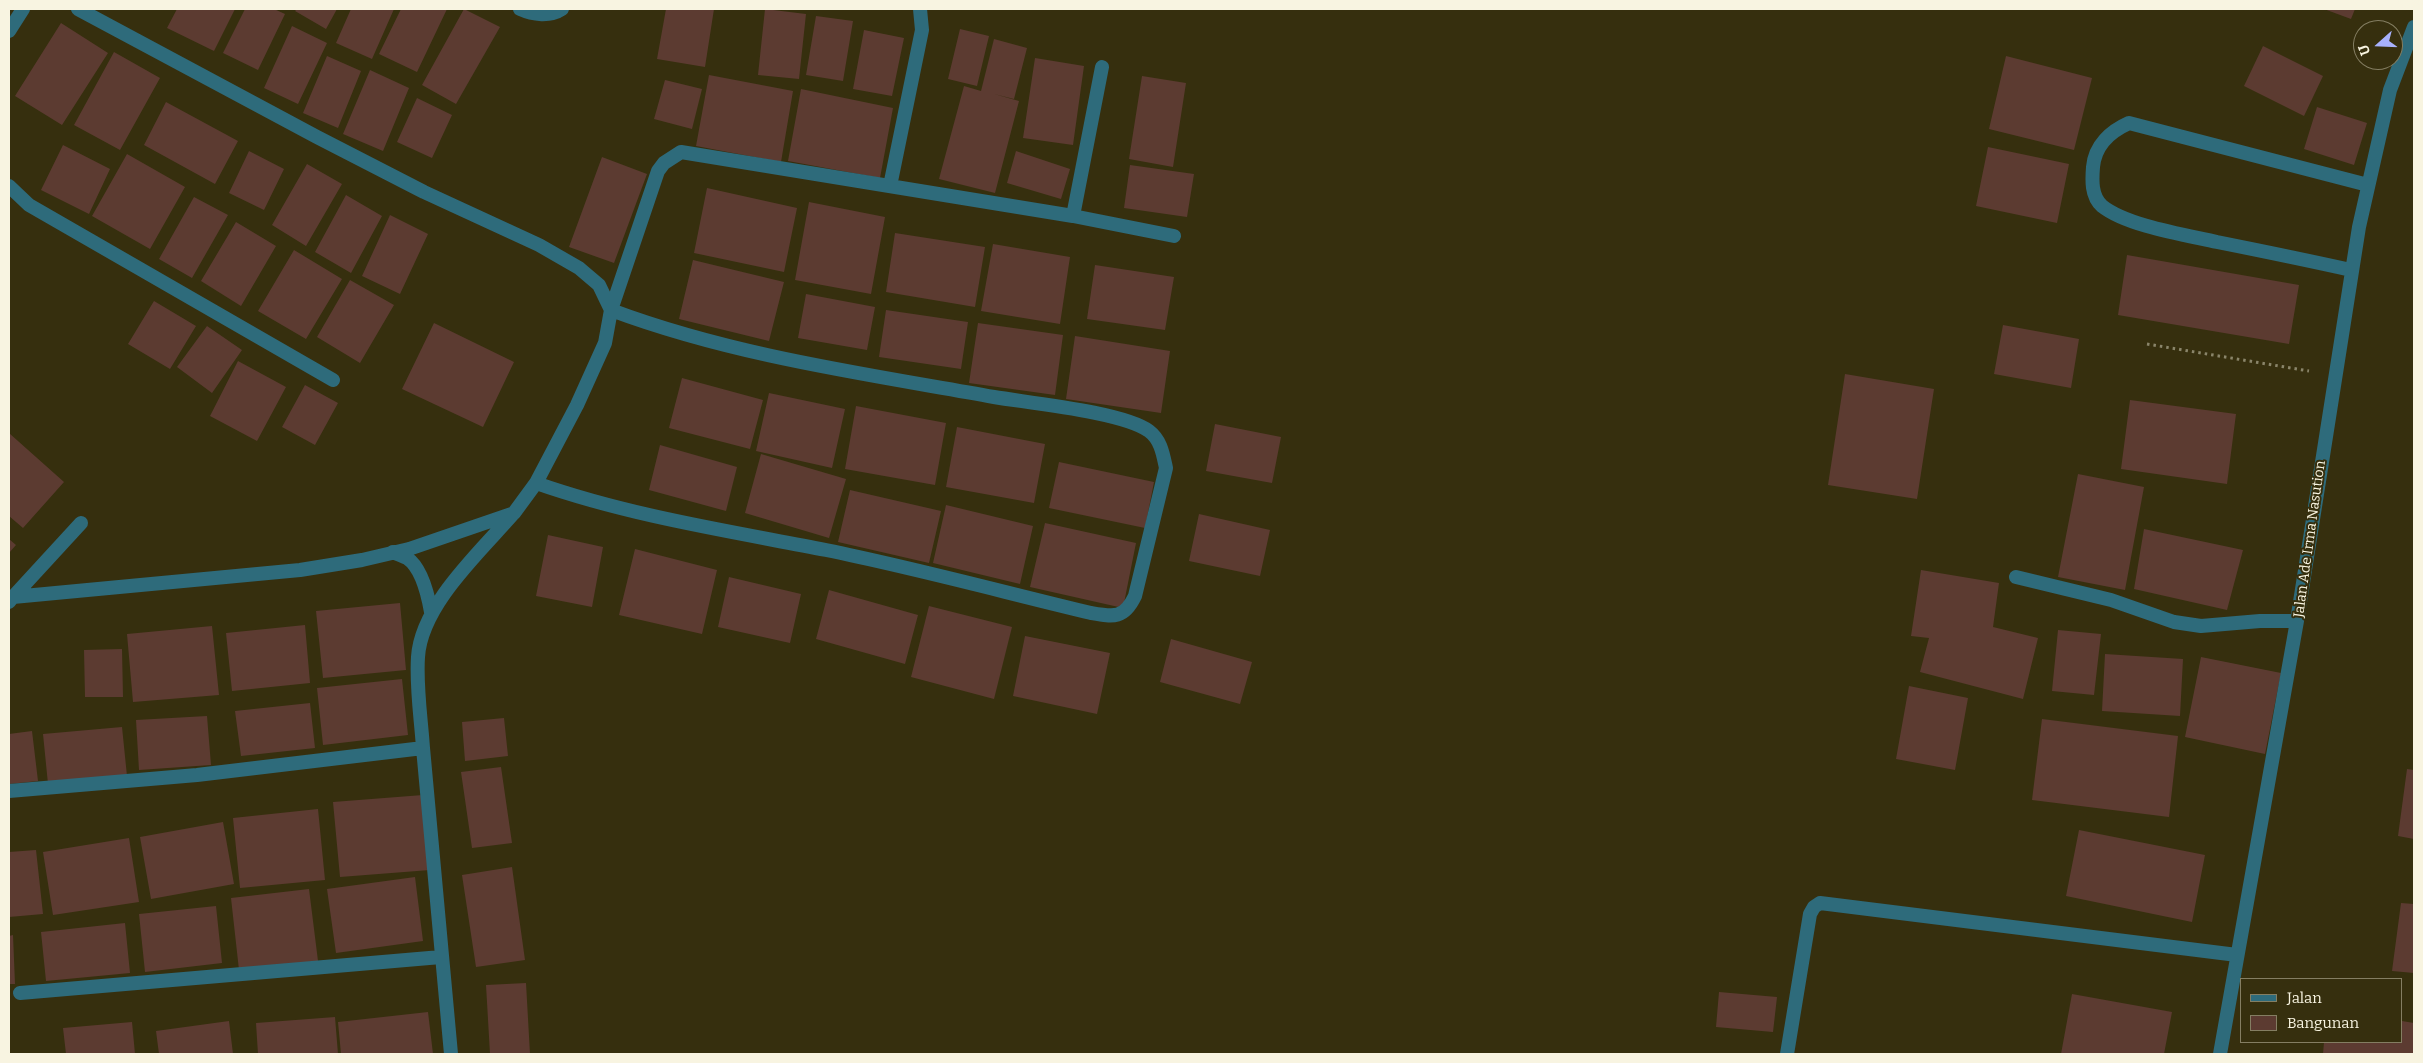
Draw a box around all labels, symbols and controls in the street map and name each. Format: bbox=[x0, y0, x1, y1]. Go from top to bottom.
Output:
north arrow bbox=[2353, 20, 2403, 70]
text: U bbox=[2355, 42, 2374, 58]
street label: Jalan Ade Irma Nasution bbox=[2291, 459, 2329, 619]
legend bbox=[2240, 978, 2403, 1043]
text: Jalan bbox=[2287, 989, 2322, 1007]
text: Bangunan bbox=[2287, 1014, 2359, 1032]

